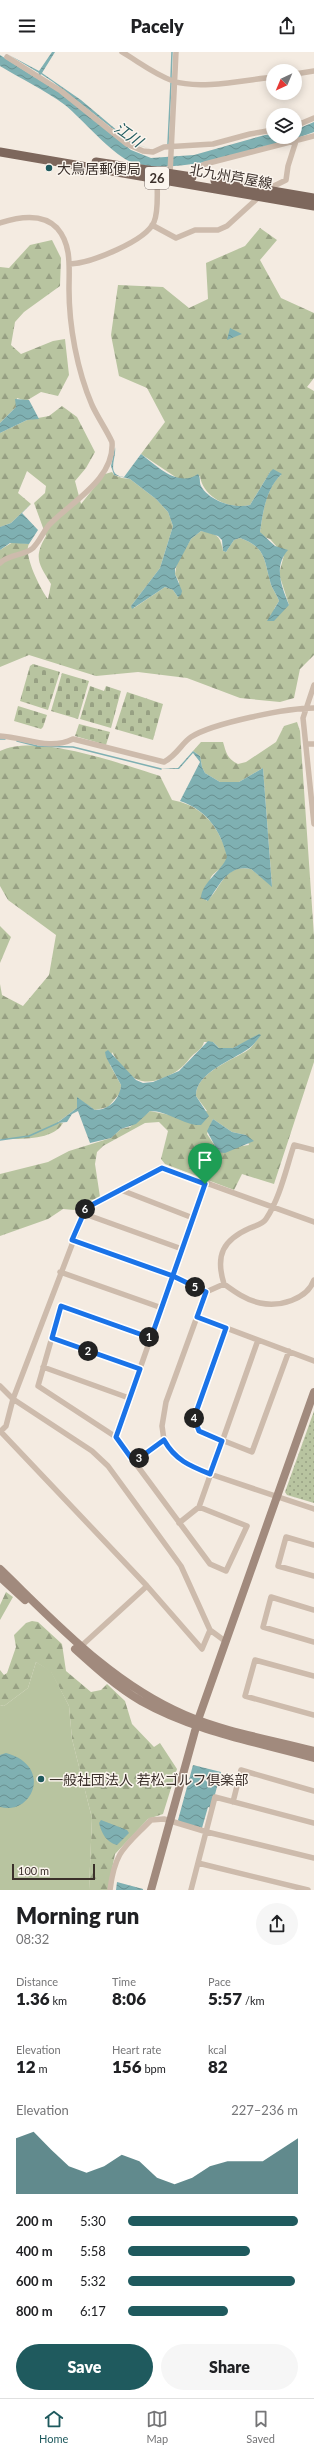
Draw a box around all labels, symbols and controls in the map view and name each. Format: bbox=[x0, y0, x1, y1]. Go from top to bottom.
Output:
icon: menu bbox=[16, 15, 38, 37]
text: Pacely bbox=[130, 15, 184, 37]
icon: share bbox=[276, 15, 298, 37]
north arrow bbox=[266, 64, 302, 100]
map controls bbox=[266, 64, 302, 144]
button: layers bbox=[266, 108, 302, 144]
water label: 江川 bbox=[112, 118, 148, 151]
place label: 大鳥居郵便局 bbox=[57, 160, 141, 177]
street label: 北九州芦屋線 bbox=[188, 160, 274, 192]
marker: 大鳥居郵便局 bbox=[44, 163, 54, 173]
road number: 26 bbox=[145, 167, 169, 189]
pin bbox=[188, 1143, 222, 1184]
icon: arrive bbox=[194, 1149, 216, 1171]
pin: 6 bbox=[75, 1199, 95, 1219]
text: 6 bbox=[82, 1202, 88, 1215]
pin: 5 bbox=[185, 1277, 205, 1297]
text: 5 bbox=[192, 1280, 198, 1293]
pin: 1 bbox=[139, 1327, 159, 1347]
text: 1 bbox=[146, 1330, 152, 1343]
pin: 2 bbox=[78, 1341, 98, 1361]
text: 2 bbox=[85, 1344, 91, 1357]
pin: 4 bbox=[184, 1408, 204, 1428]
text: 4 bbox=[191, 1411, 197, 1424]
pin: 3 bbox=[129, 1448, 149, 1468]
text: 3 bbox=[136, 1451, 142, 1464]
place label: 一般社団法人 若松ゴルフ倶楽部 bbox=[49, 1771, 249, 1788]
marker: 一般社団法人 若松ゴルフ倶楽部 bbox=[36, 1774, 46, 1784]
scale bar bbox=[12, 1862, 95, 1881]
text: 100 m bbox=[18, 1864, 49, 1877]
text: Morning run bbox=[16, 1902, 139, 1929]
button: share bbox=[256, 1903, 298, 1945]
text: 08:32 bbox=[16, 1931, 49, 1947]
text: Distance bbox=[16, 1975, 58, 1988]
text: Time bbox=[112, 1975, 136, 1988]
text: Pace bbox=[208, 1975, 231, 1988]
text: 1.36 bbox=[16, 1988, 50, 2009]
text: 8:06 bbox=[112, 1988, 146, 2009]
text: 5:57 bbox=[208, 1988, 242, 2009]
text: km bbox=[50, 1994, 67, 2007]
text: /km bbox=[242, 1994, 265, 2007]
text: Elevation bbox=[16, 2043, 61, 2056]
text: Heart rate bbox=[112, 2043, 161, 2056]
text: kcal bbox=[208, 2043, 227, 2056]
text: 12 bbox=[16, 2056, 36, 2077]
text: 156 bbox=[112, 2056, 142, 2077]
text: 82 bbox=[208, 2056, 228, 2077]
text: m bbox=[36, 2062, 48, 2075]
text: bpm bbox=[142, 2062, 166, 2075]
text: Elevation bbox=[16, 2102, 69, 2118]
text: 227–236 m bbox=[231, 2102, 298, 2118]
text: 200 m bbox=[16, 2213, 53, 2229]
text: 5:30 bbox=[80, 2213, 106, 2229]
text: 400 m bbox=[16, 2243, 53, 2259]
text: 5:58 bbox=[80, 2243, 106, 2259]
text: 600 m bbox=[16, 2273, 53, 2289]
text: 5:32 bbox=[80, 2273, 106, 2289]
text: 800 m bbox=[16, 2303, 53, 2319]
text: 6:17 bbox=[80, 2303, 106, 2319]
button: Save bbox=[16, 2344, 153, 2390]
button: Share bbox=[161, 2344, 298, 2390]
tab: Home bbox=[39, 2408, 68, 2445]
tab: Map bbox=[146, 2408, 168, 2445]
tab: Saved bbox=[246, 2408, 275, 2445]

